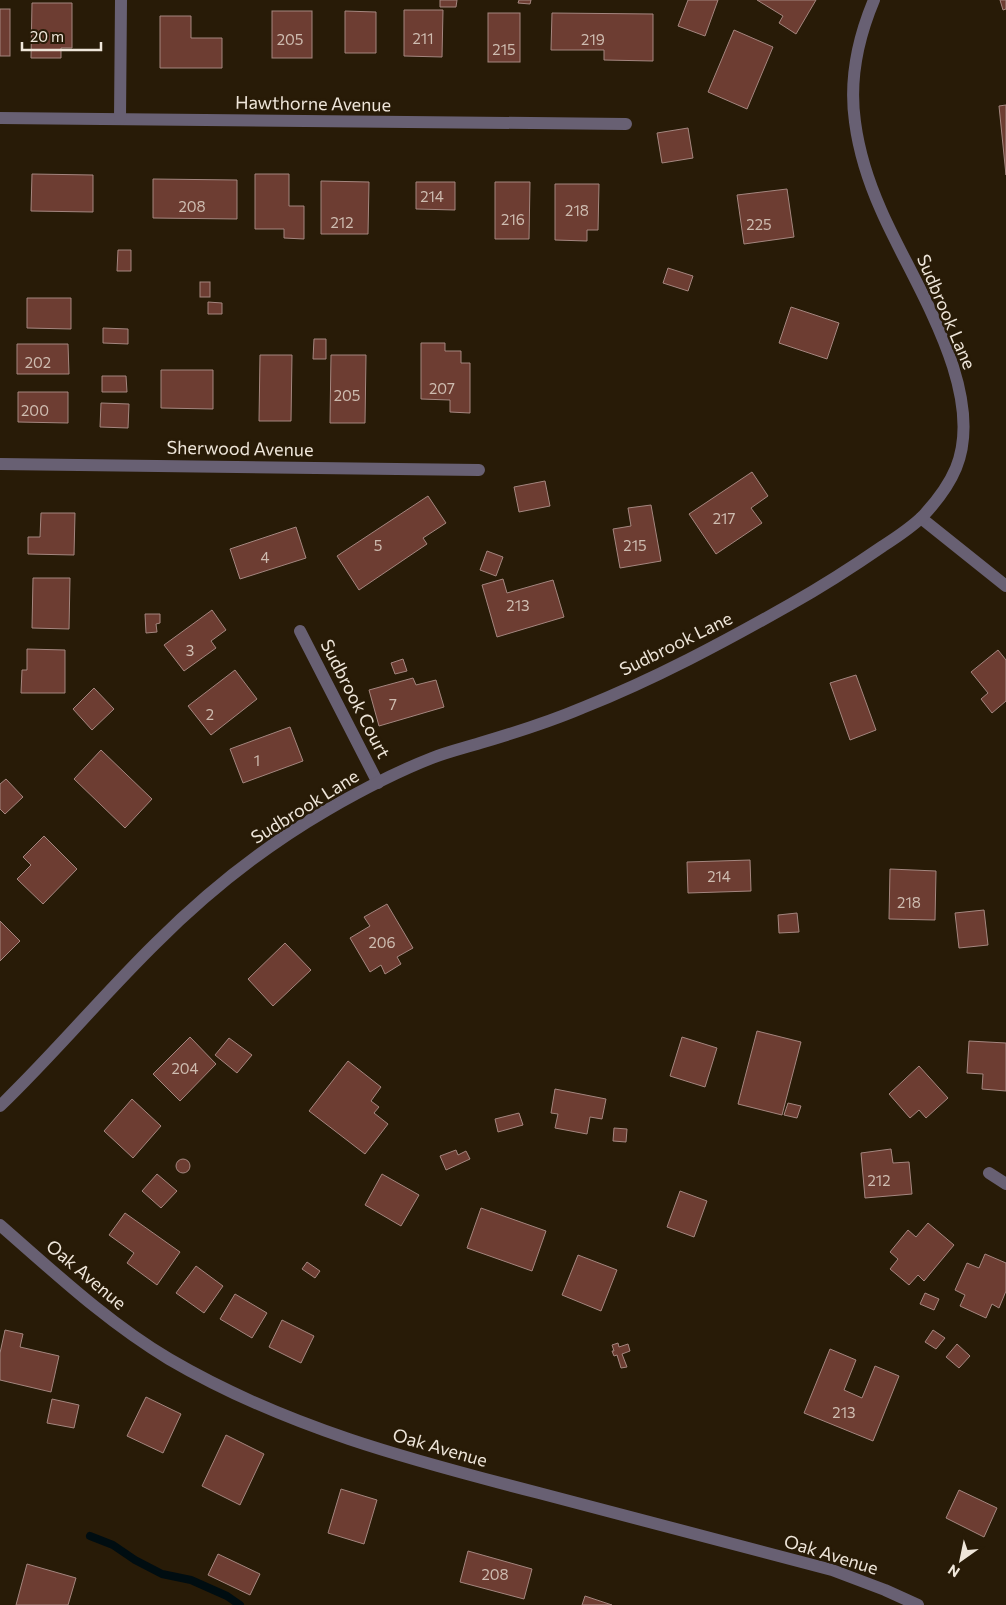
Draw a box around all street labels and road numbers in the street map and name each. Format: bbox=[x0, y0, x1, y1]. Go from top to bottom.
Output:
street label: Hawthorne Avenue bbox=[235, 91, 391, 115]
street label: Sudbrook Lane bbox=[913, 251, 981, 372]
street label: Sherwood Avenue bbox=[166, 436, 314, 460]
street label: Sudbrook Lane bbox=[616, 606, 736, 680]
street label: Sudbrook Court bbox=[316, 635, 395, 762]
street label: Sudbrook Lane bbox=[247, 764, 362, 848]
street label: Oak Avenue bbox=[42, 1235, 131, 1314]
street label: Oak Avenue bbox=[390, 1423, 490, 1471]
street label: Oak Avenue bbox=[782, 1529, 881, 1579]

